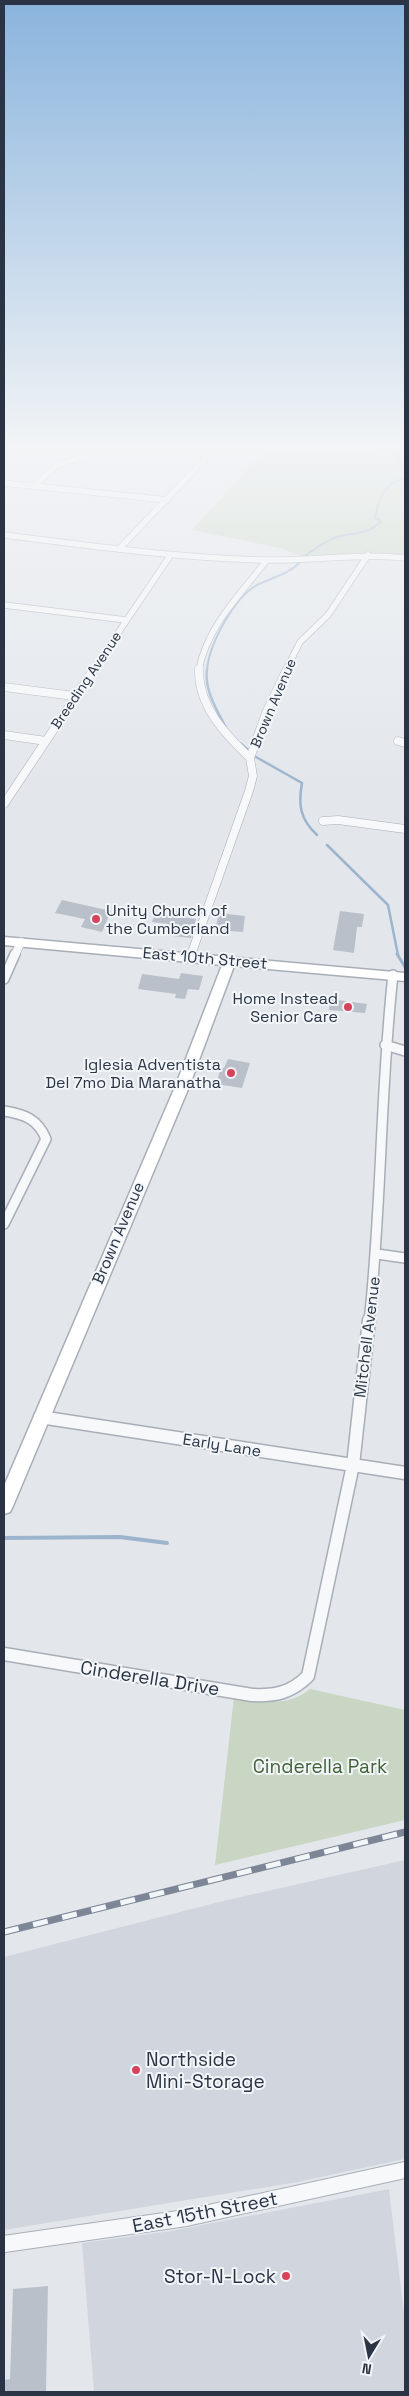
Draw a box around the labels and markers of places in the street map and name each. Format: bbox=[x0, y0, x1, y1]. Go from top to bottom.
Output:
place label: Unity Church of the Cumberland bbox=[106, 900, 230, 939]
marker: Unity Church of the Cumberland bbox=[90, 913, 102, 925]
place label: Home Instead Senior Care bbox=[232, 988, 338, 1027]
marker: Home Instead Senior Care bbox=[342, 1001, 354, 1013]
place label: Iglesia Adventista Del 7mo Dia Maranatha bbox=[45, 1054, 221, 1093]
marker: Iglesia Adventista Del 7mo Dia Maranatha bbox=[225, 1067, 237, 1079]
place label: Northside Mini-Storage bbox=[146, 2047, 265, 2094]
marker: Northside Mini-Storage bbox=[130, 2064, 142, 2076]
place label: Stor-N-Lock bbox=[164, 2264, 276, 2289]
marker: Stor-N-Lock bbox=[280, 2270, 292, 2282]

